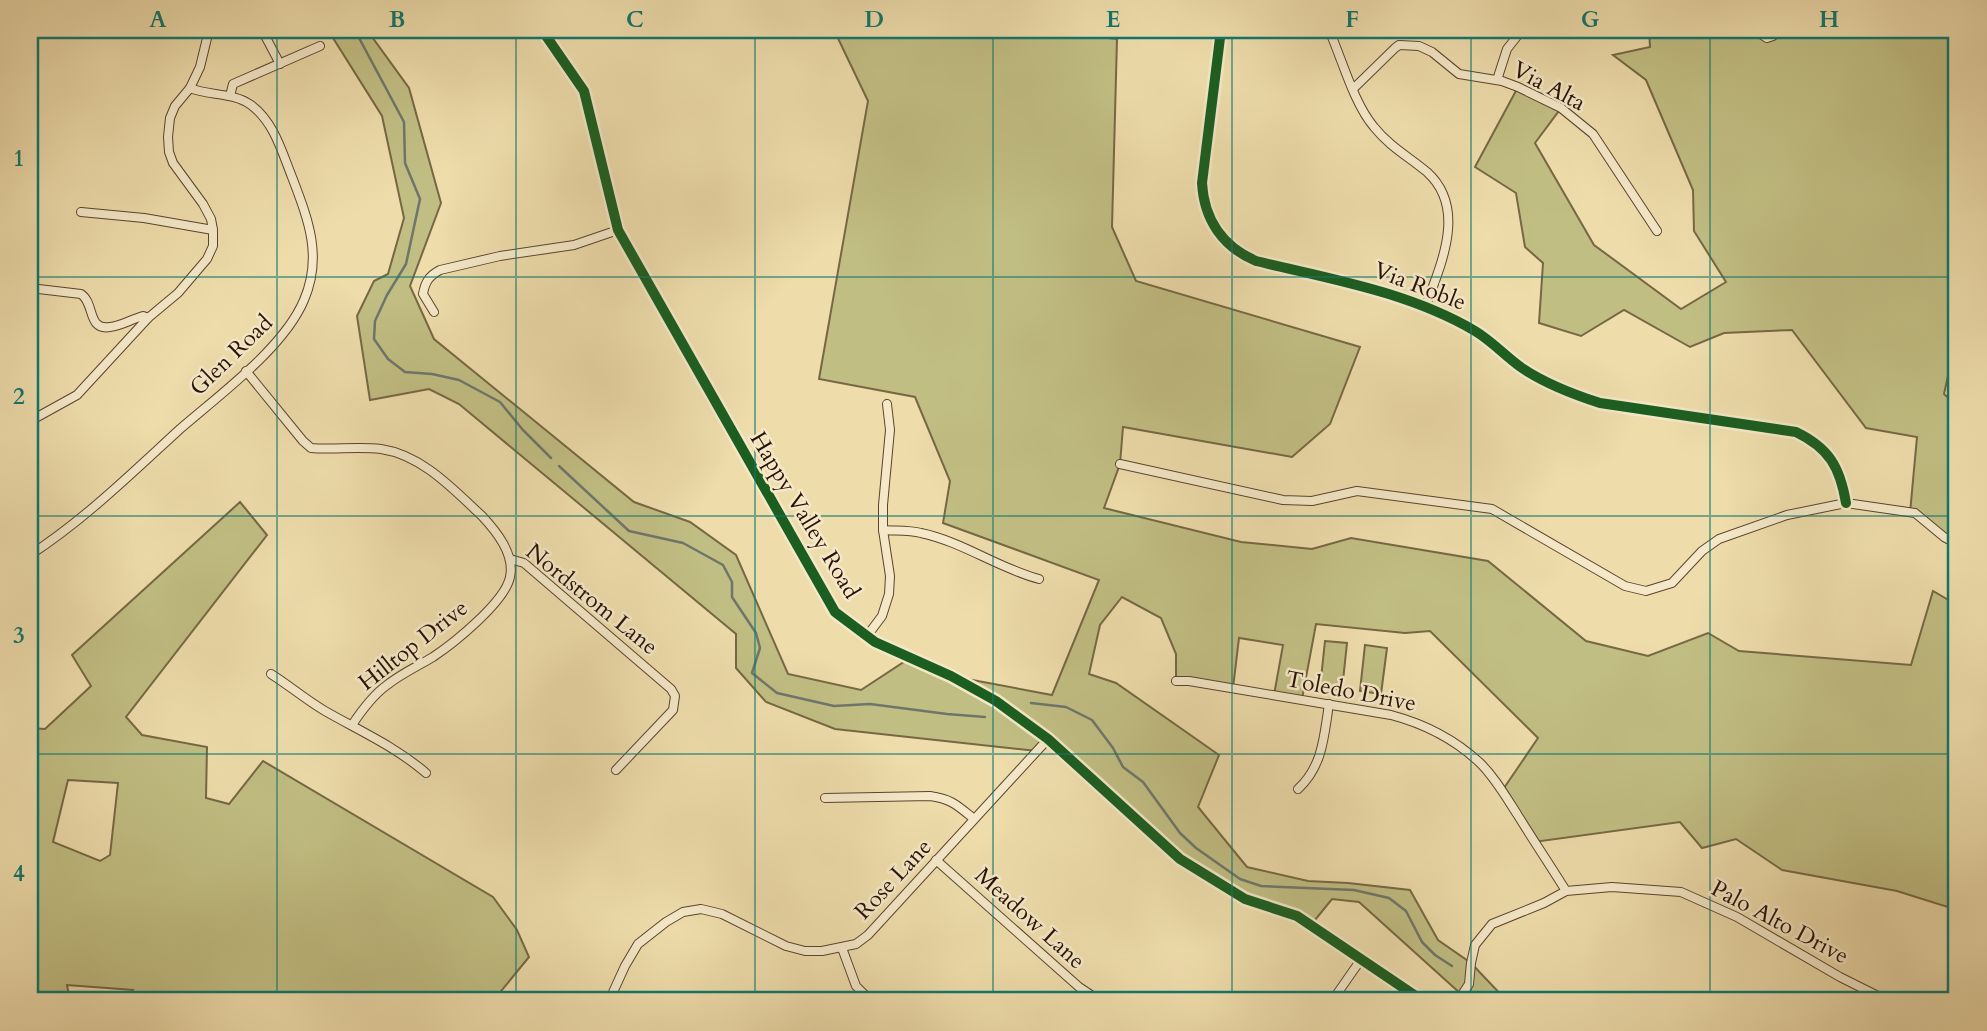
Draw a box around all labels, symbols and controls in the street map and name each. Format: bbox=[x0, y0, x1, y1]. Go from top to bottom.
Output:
text: A bbox=[149, 4, 167, 35]
text: B bbox=[389, 4, 405, 35]
text: C bbox=[626, 4, 644, 35]
text: D bbox=[864, 4, 884, 35]
text: E bbox=[1106, 4, 1120, 35]
text: F bbox=[1345, 4, 1359, 35]
text: G bbox=[1581, 4, 1600, 35]
text: H bbox=[1819, 4, 1839, 35]
street label: Via Alta bbox=[1507, 54, 1591, 118]
text: 1 bbox=[13, 143, 25, 174]
street label: Via Roble bbox=[1369, 254, 1471, 318]
street label: Glen Road bbox=[183, 307, 280, 402]
text: 2 bbox=[13, 381, 25, 412]
street label: Happy Valley Road bbox=[743, 426, 868, 605]
street label: Nordstrom Lane bbox=[520, 536, 664, 662]
street label: Hilltop Drive bbox=[352, 592, 474, 698]
text: 3 bbox=[13, 620, 25, 651]
street label: Toledo Drive bbox=[1283, 663, 1419, 719]
street label: Rose Lane bbox=[848, 832, 938, 926]
text: 4 bbox=[13, 858, 25, 889]
street label: Meadow Lane bbox=[968, 860, 1092, 976]
street label: Palo Alto Drive bbox=[1706, 873, 1854, 971]

